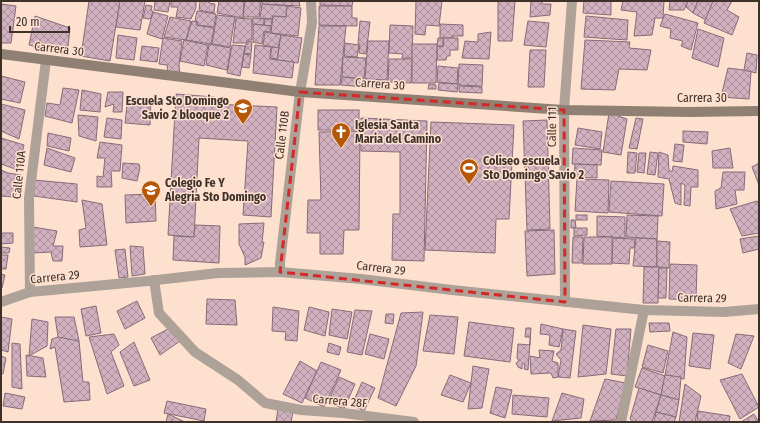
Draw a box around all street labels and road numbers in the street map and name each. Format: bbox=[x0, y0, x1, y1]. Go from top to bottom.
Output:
street label: Carrera 30 bbox=[33, 39, 85, 59]
street label: Carrera 30 bbox=[355, 75, 405, 93]
street label: Carrera 30 bbox=[677, 91, 727, 105]
street label: Calle 111 bbox=[545, 107, 559, 147]
street label: Calle 110B bbox=[272, 110, 292, 160]
street label: Calle 110A bbox=[10, 149, 29, 200]
street label: Carrera 29 bbox=[356, 258, 407, 278]
street label: Carrera 29 bbox=[30, 267, 80, 287]
street label: Carrera 29 bbox=[677, 291, 727, 305]
street label: Carrera 28F bbox=[312, 392, 369, 410]

